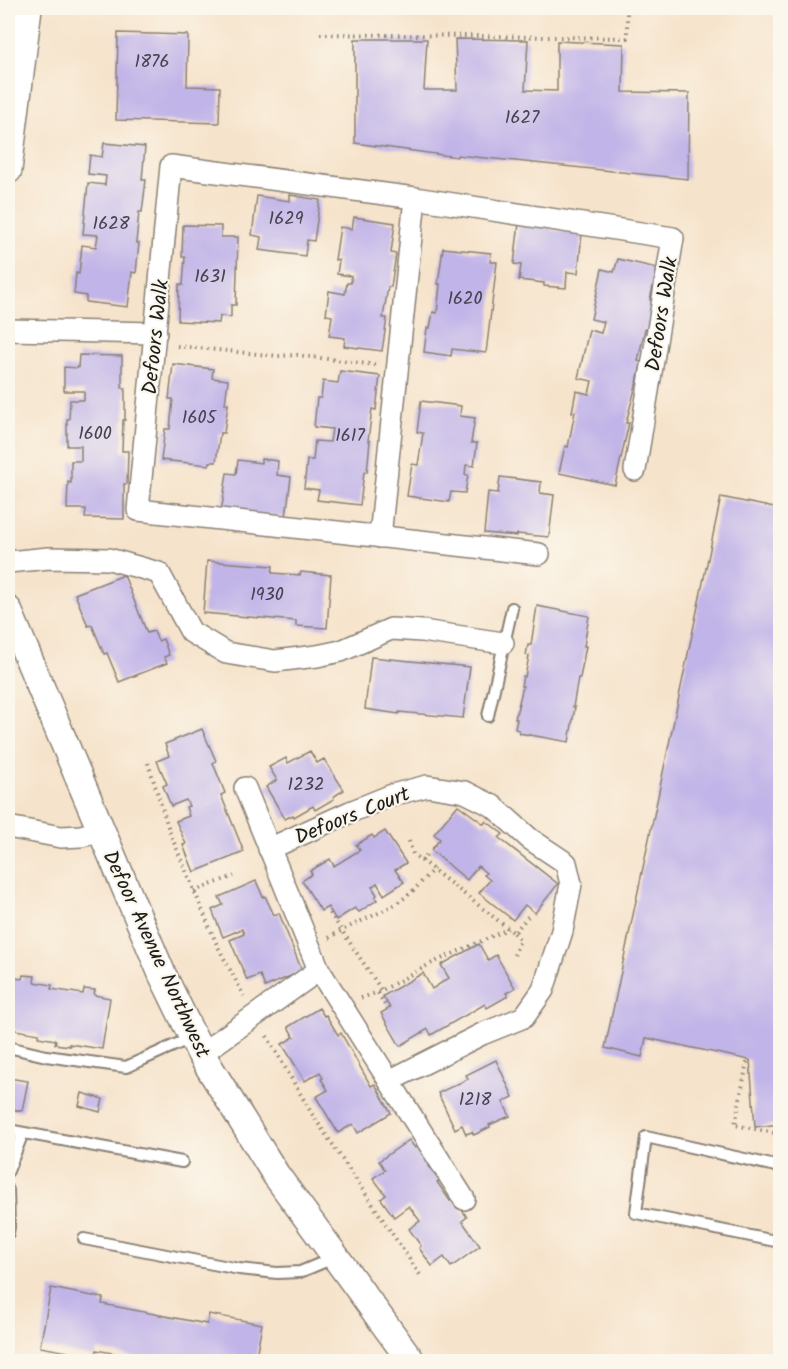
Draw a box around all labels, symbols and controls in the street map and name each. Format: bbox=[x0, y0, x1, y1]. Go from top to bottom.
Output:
house number: 1876 bbox=[135, 48, 169, 77]
house number: 1627 bbox=[505, 104, 540, 133]
house number: 1629 bbox=[269, 205, 304, 234]
house number: 1628 bbox=[93, 210, 130, 239]
street label: Defoors Walk bbox=[637, 254, 688, 374]
house number: 1631 bbox=[194, 263, 226, 292]
street label: Defoors Walk bbox=[134, 278, 179, 396]
house number: 1620 bbox=[447, 285, 483, 314]
house number: 1605 bbox=[182, 404, 217, 433]
house number: 1600 bbox=[78, 420, 112, 449]
house number: 1617 bbox=[335, 422, 365, 451]
house number: 1930 bbox=[250, 581, 284, 610]
house number: 1232 bbox=[288, 771, 324, 800]
street label: Defoors Court bbox=[290, 778, 416, 854]
street label: Defoor Avenue Northwest bbox=[93, 845, 219, 1065]
house number: 1218 bbox=[459, 1086, 491, 1115]

